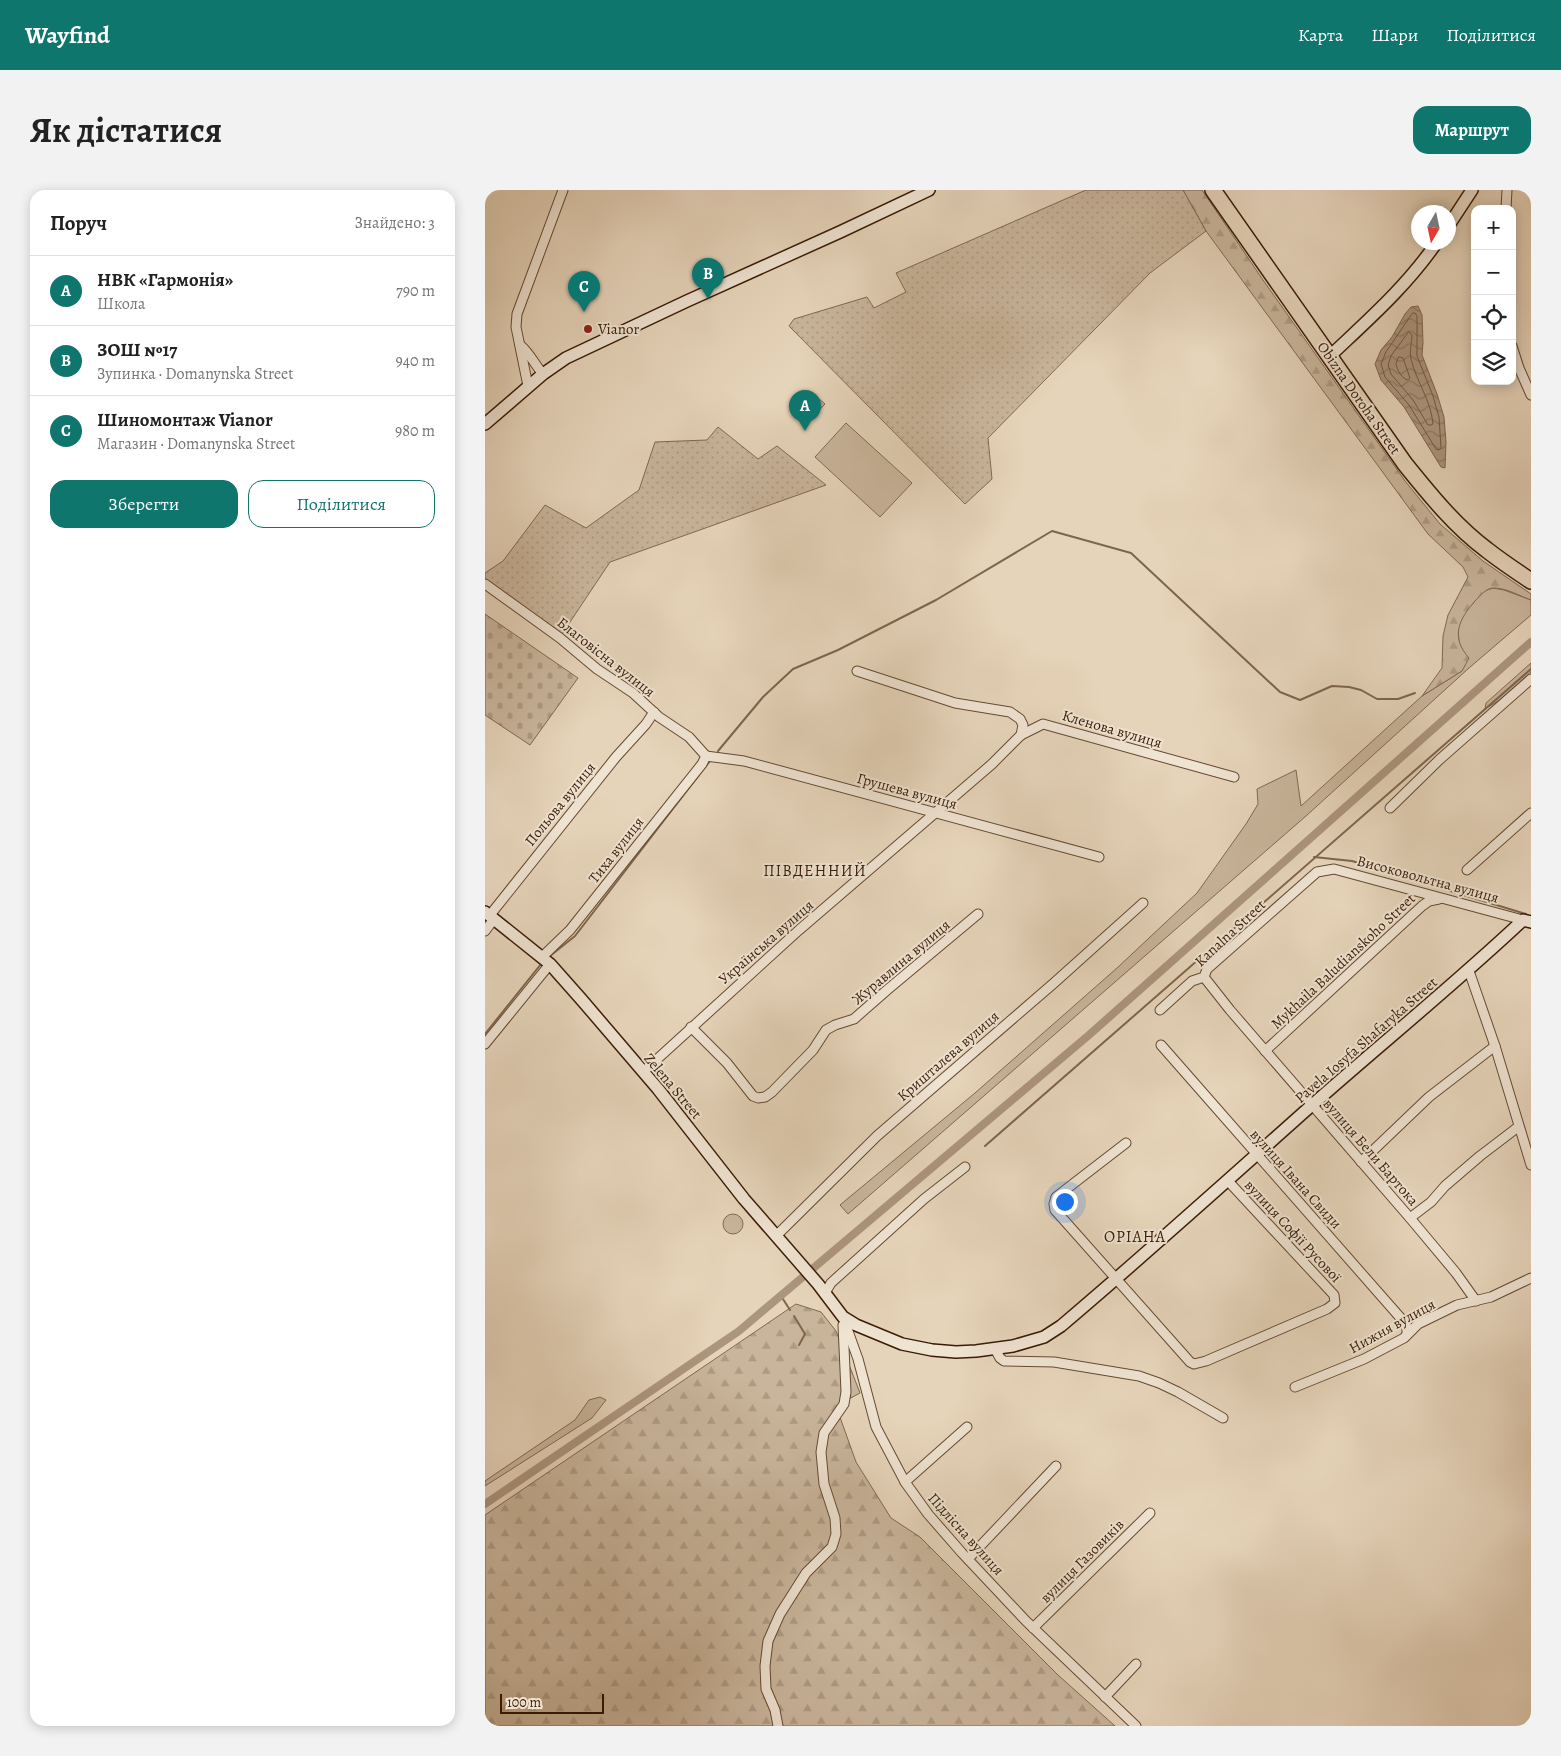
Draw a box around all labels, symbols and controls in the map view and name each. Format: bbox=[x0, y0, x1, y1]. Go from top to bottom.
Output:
text: Wayfind bbox=[25, 19, 110, 51]
text: Карта bbox=[1298, 23, 1343, 47]
text: Шари bbox=[1371, 23, 1418, 47]
text: Поділитися bbox=[1446, 23, 1536, 47]
text: Як дістатися bbox=[30, 106, 222, 154]
button: Маршрут bbox=[1413, 106, 1531, 154]
north arrow bbox=[1411, 205, 1456, 250]
map controls bbox=[1471, 205, 1516, 385]
button: + bbox=[1471, 205, 1516, 250]
text: Поруч bbox=[50, 209, 107, 237]
text: Знайдено: 3 bbox=[354, 212, 435, 234]
button: − bbox=[1471, 250, 1516, 295]
pin: B bbox=[692, 258, 724, 299]
text: НВК «Гармонія» bbox=[97, 267, 233, 293]
pin: C bbox=[568, 271, 600, 312]
text: A bbox=[61, 280, 71, 302]
text: 790 m bbox=[396, 280, 435, 302]
text: Школа bbox=[97, 293, 145, 315]
button: locate bbox=[1471, 295, 1516, 340]
place label: Vianor bbox=[597, 319, 639, 339]
marker: Vianor bbox=[582, 323, 594, 335]
text: ЗОШ №17 bbox=[97, 337, 177, 363]
street label: Obizna Doroha Street bbox=[1313, 338, 1405, 458]
button: layers bbox=[1471, 340, 1516, 385]
text: B bbox=[61, 350, 71, 372]
text: 940 m bbox=[395, 350, 435, 372]
text: Зупинка · Domanynska Street bbox=[97, 363, 294, 385]
pin: A bbox=[789, 390, 821, 431]
text: Шиномонтаж Vianor bbox=[97, 407, 273, 433]
text: C bbox=[61, 420, 71, 442]
text: 980 m bbox=[395, 420, 435, 442]
text: Магазин · Domanynska Street bbox=[97, 433, 295, 455]
button: Зберегти bbox=[50, 480, 238, 528]
button: Поділитися bbox=[248, 480, 435, 528]
street label: Благовісна вулиця bbox=[553, 612, 659, 702]
street label: Кленова вулиця bbox=[1060, 705, 1164, 753]
street label: Польова вулиця bbox=[520, 758, 600, 850]
street label: Грушева вулиця bbox=[855, 768, 959, 814]
street label: Тиха вулиця bbox=[584, 813, 648, 887]
street label: Високовольтна вулиця bbox=[1355, 850, 1501, 908]
district label: ПІВДЕННИЙ bbox=[763, 860, 867, 882]
street label: Mykhaila Baludianskoho Street bbox=[1266, 889, 1420, 1033]
street label: Українська вулиця bbox=[714, 895, 818, 989]
street label: Kanalna Street bbox=[1190, 895, 1270, 971]
street label: Журавлина вулиця bbox=[848, 915, 954, 1009]
street label: Pavela Iosyfa Shafaryka Street bbox=[1290, 972, 1442, 1107]
street label: Кришталева вулиця bbox=[893, 1006, 1003, 1106]
street label: Zelena Street bbox=[640, 1049, 707, 1123]
street label: вулиця Бели Бартока bbox=[1319, 1094, 1423, 1210]
street label: вулиця Івана Свиди bbox=[1246, 1125, 1346, 1233]
street label: вулиця Софії Русової bbox=[1240, 1175, 1346, 1287]
your location bbox=[1052, 1189, 1078, 1215]
district label: ОРІАНА bbox=[1104, 1226, 1166, 1248]
street label: Нижня вулиця bbox=[1345, 1294, 1439, 1358]
street label: Підлісна вулиця bbox=[924, 1488, 1008, 1580]
street label: вулиця Газовиків bbox=[1036, 1515, 1128, 1607]
scale bar bbox=[500, 1691, 604, 1714]
text: 100 m bbox=[507, 1693, 541, 1712]

